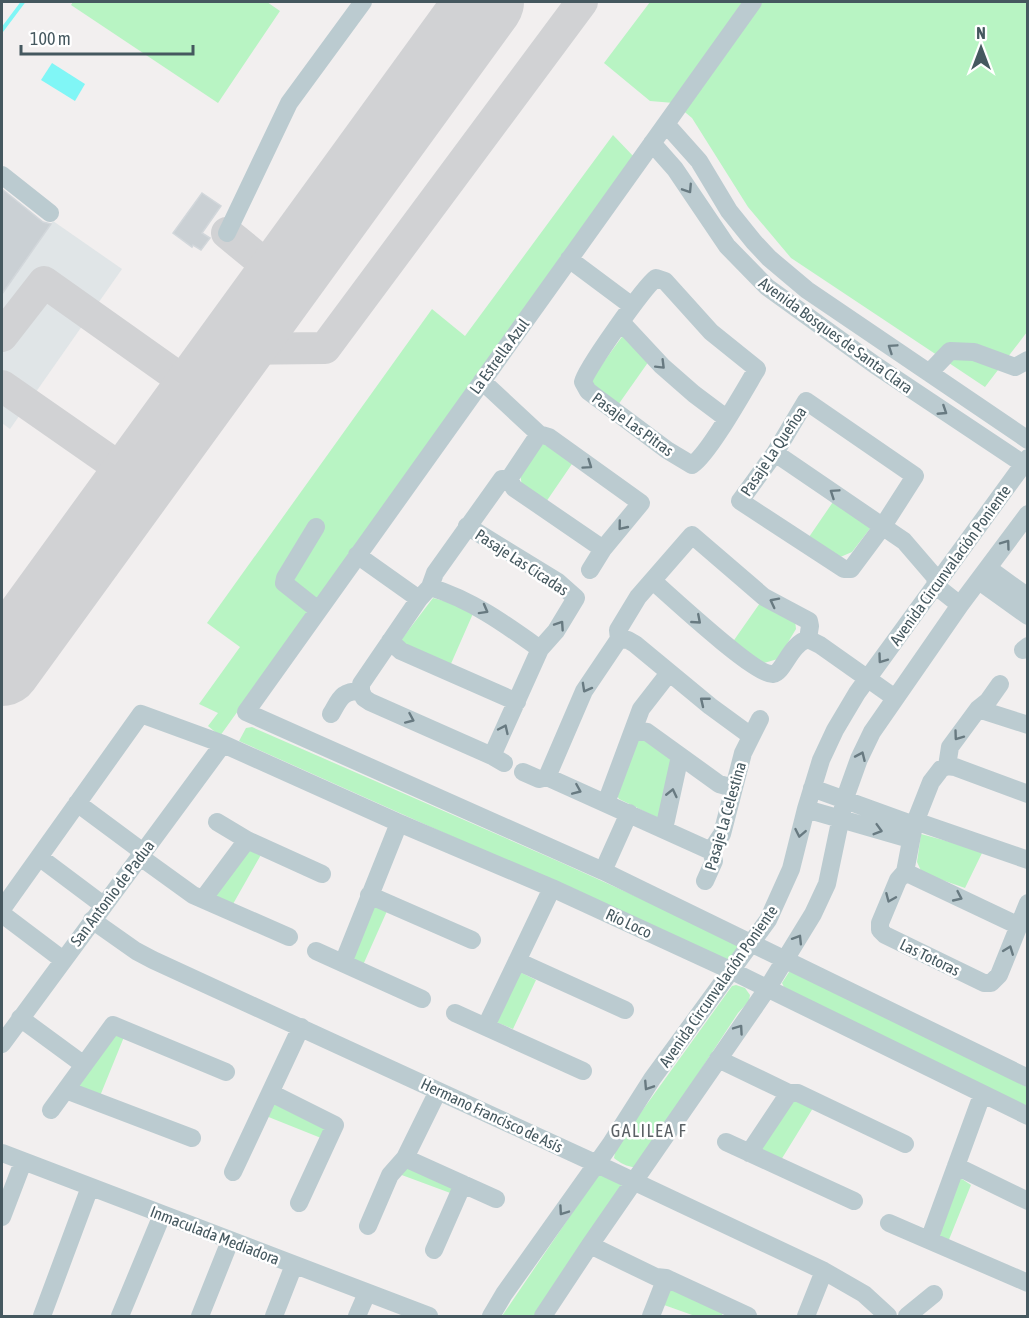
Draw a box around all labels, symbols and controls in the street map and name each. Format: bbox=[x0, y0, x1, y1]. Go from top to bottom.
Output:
scale bar bbox=[21, 18, 194, 56]
north arrow bbox=[951, 18, 1011, 78]
text: N bbox=[976, 24, 986, 42]
text: 100 m bbox=[30, 28, 71, 49]
one-way arrow bbox=[681, 182, 692, 193]
street label: Avenida Bosques de Santa Clara bbox=[755, 273, 916, 398]
street label: La Estrella Azul bbox=[466, 314, 533, 397]
one-way arrow bbox=[888, 344, 899, 355]
one-way arrow bbox=[654, 357, 665, 368]
street label: Pasaje Las Pitras bbox=[588, 389, 677, 460]
street label: Pasaje La Queñoa bbox=[736, 403, 810, 500]
one-way arrow bbox=[936, 404, 947, 415]
one-way arrow bbox=[582, 458, 593, 469]
street label: Avenida Circunvalación Poniente bbox=[886, 482, 1014, 648]
one-way arrow bbox=[830, 489, 841, 500]
one-way arrow bbox=[619, 519, 630, 530]
street label: Pasaje Las Cicadas bbox=[471, 525, 572, 600]
one-way arrow bbox=[999, 539, 1010, 550]
one-way arrow bbox=[769, 598, 780, 609]
one-way arrow bbox=[478, 603, 488, 614]
one-way arrow bbox=[690, 613, 701, 624]
one-way arrow bbox=[553, 620, 564, 631]
one-way arrow bbox=[878, 652, 889, 663]
one-way arrow bbox=[582, 681, 593, 692]
one-way arrow bbox=[700, 698, 711, 709]
one-way arrow bbox=[403, 712, 414, 724]
one-way arrow bbox=[497, 724, 509, 735]
one-way arrow bbox=[954, 729, 965, 740]
one-way arrow bbox=[853, 752, 865, 763]
street label: Pasaje La Celestina bbox=[701, 760, 750, 873]
one-way arrow bbox=[570, 783, 581, 795]
one-way arrow bbox=[664, 788, 677, 798]
one-way arrow bbox=[872, 823, 883, 835]
one-way arrow bbox=[794, 828, 807, 838]
street label: San Antonio de Padua bbox=[66, 837, 158, 949]
one-way arrow bbox=[952, 889, 963, 901]
one-way arrow bbox=[885, 892, 897, 903]
street label: Avenida Circunvalación Poniente bbox=[655, 902, 781, 1070]
street label: Río Loco bbox=[603, 905, 655, 941]
one-way arrow bbox=[790, 935, 802, 945]
street label: Las Totoras bbox=[897, 935, 963, 979]
one-way arrow bbox=[1002, 945, 1014, 956]
one-way arrow bbox=[732, 1025, 743, 1036]
street label: Hermano Francisco de Asís bbox=[418, 1074, 566, 1156]
one-way arrow bbox=[644, 1080, 655, 1091]
district label: GALILEA F bbox=[611, 1120, 687, 1141]
street label: Inmaculada Mediadora bbox=[148, 1202, 282, 1268]
one-way arrow bbox=[559, 1205, 570, 1216]

